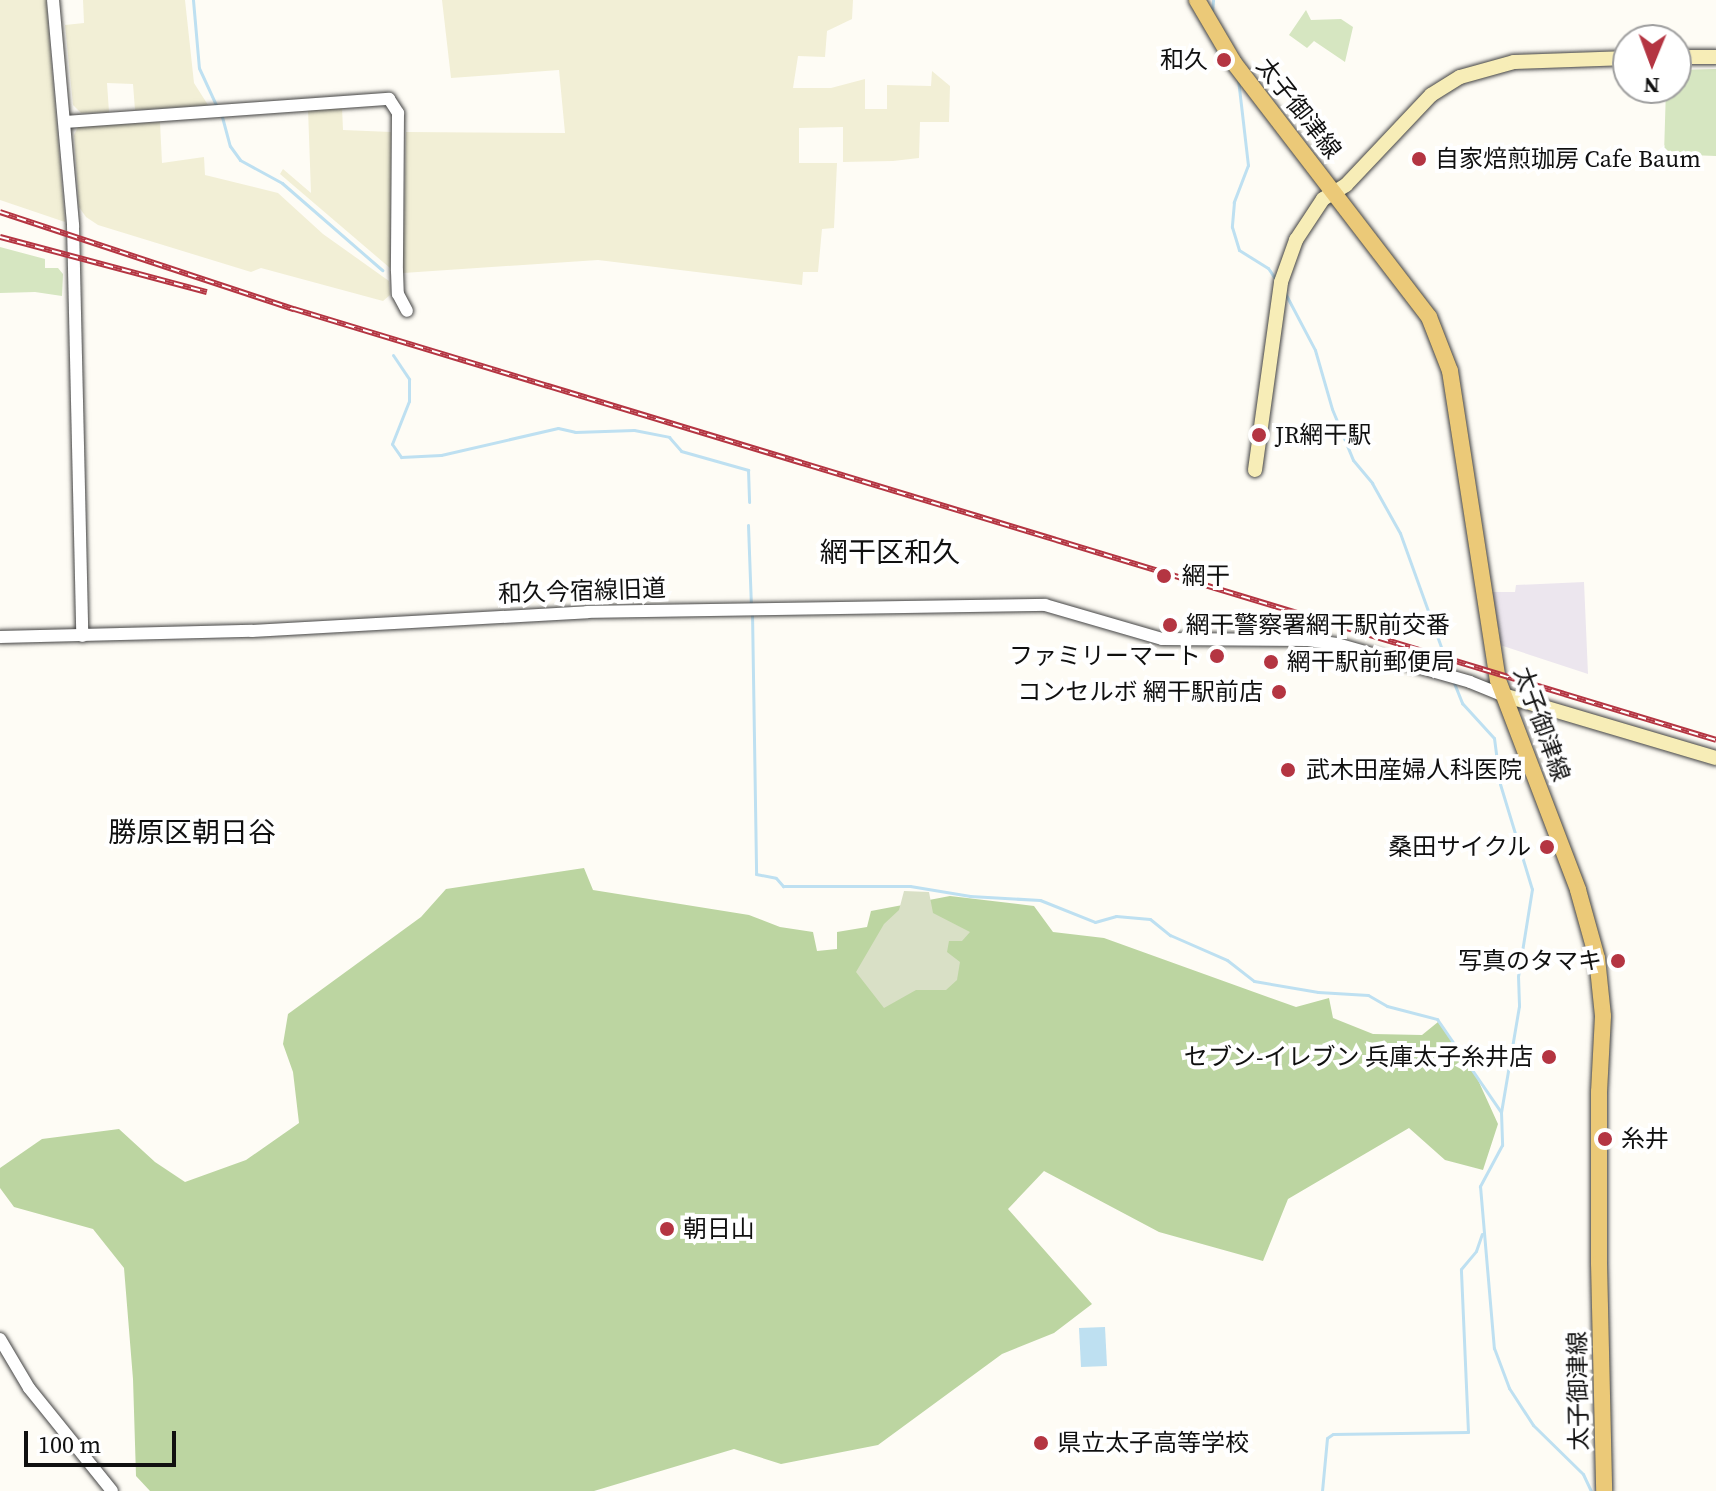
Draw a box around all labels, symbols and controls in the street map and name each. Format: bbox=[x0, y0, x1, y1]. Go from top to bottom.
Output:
north arrow bbox=[1612, 24, 1692, 104]
place label: 和久 bbox=[1160, 46, 1208, 74]
marker: 和久 bbox=[1215, 51, 1233, 69]
street label: 太子御津線 bbox=[1251, 52, 1347, 164]
text: N bbox=[1643, 71, 1660, 101]
place label: 自家焙煎珈房 Cafe Baum bbox=[1435, 145, 1701, 173]
marker: 自家焙煎珈房 Cafe Baum bbox=[1410, 150, 1428, 168]
place label: JR網干駅 bbox=[1275, 421, 1372, 449]
marker: JR網干駅 bbox=[1250, 426, 1268, 444]
district label: 網干区和久 bbox=[820, 535, 960, 569]
place label: 網干 bbox=[1182, 562, 1230, 590]
marker: 網干 bbox=[1153, 565, 1175, 587]
street label: 和久今宿線旧道 bbox=[498, 574, 666, 608]
place label: 網干警察署網干駅前交番 bbox=[1186, 611, 1450, 639]
marker: 網干警察署網干駅前交番 bbox=[1161, 616, 1179, 634]
place label: ファミリーマート bbox=[1009, 642, 1201, 670]
marker: ファミリーマート bbox=[1208, 647, 1226, 665]
place label: 網干駅前郵便局 bbox=[1287, 648, 1455, 676]
marker: 網干駅前郵便局 bbox=[1262, 653, 1280, 671]
street label: 太子御津線 bbox=[1508, 663, 1576, 785]
place label: コンセルボ 網干駅前店 bbox=[1017, 678, 1263, 706]
marker: コンセルボ 網干駅前店 bbox=[1270, 683, 1288, 701]
place label: 武木田産婦人科医院 bbox=[1306, 756, 1522, 784]
marker: 武木田産婦人科医院 bbox=[1277, 759, 1299, 781]
district label: 勝原区朝日谷 bbox=[108, 815, 276, 849]
place label: 桑田サイクル bbox=[1387, 833, 1531, 861]
marker: 桑田サイクル bbox=[1538, 838, 1556, 856]
place label: 写真のタマキ bbox=[1458, 947, 1602, 975]
marker: 写真のタマキ bbox=[1609, 952, 1627, 970]
place label: セブン-イレブン 兵庫太子糸井店 bbox=[1184, 1043, 1533, 1071]
marker: セブン-イレブン 兵庫太子糸井店 bbox=[1540, 1048, 1558, 1066]
place label: 糸井 bbox=[1621, 1125, 1669, 1153]
marker: 糸井 bbox=[1596, 1130, 1614, 1148]
place label: 朝日山 bbox=[683, 1215, 755, 1243]
marker: 朝日山 bbox=[658, 1220, 676, 1238]
street label: 太子御津線 bbox=[1563, 1331, 1593, 1451]
scale bar bbox=[28, 1415, 180, 1465]
text: 100 m bbox=[38, 1428, 101, 1461]
place label: 県立太子高等学校 bbox=[1057, 1429, 1249, 1457]
marker: 県立太子高等学校 bbox=[1032, 1434, 1050, 1452]

